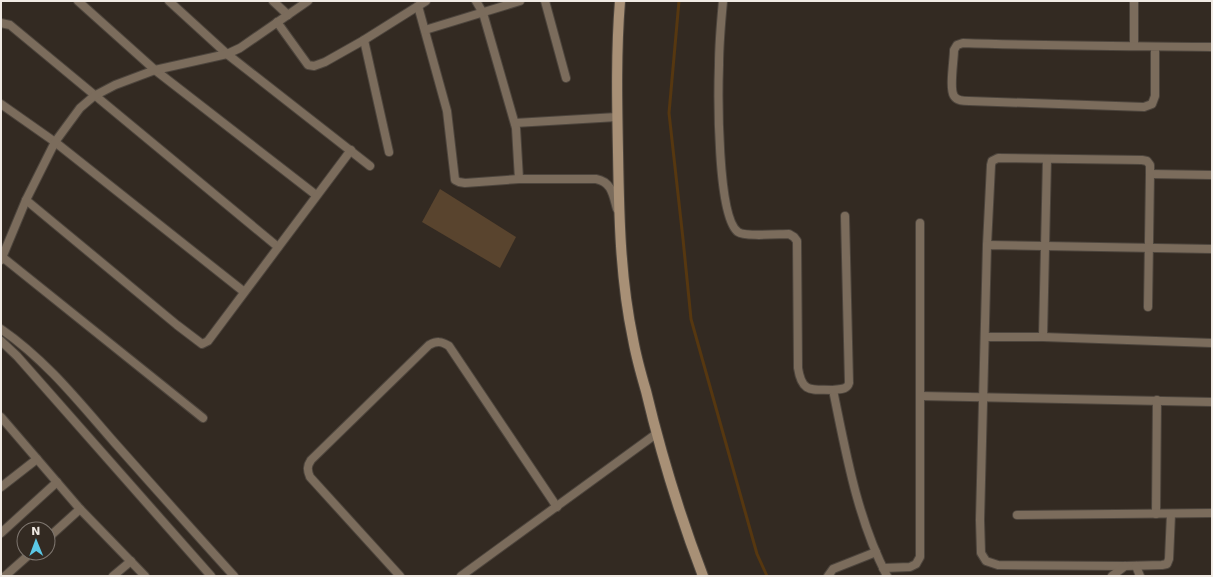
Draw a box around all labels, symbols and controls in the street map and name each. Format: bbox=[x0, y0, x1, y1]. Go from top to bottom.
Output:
north arrow bbox=[16, 521, 56, 561]
text: N bbox=[31, 525, 41, 538]

